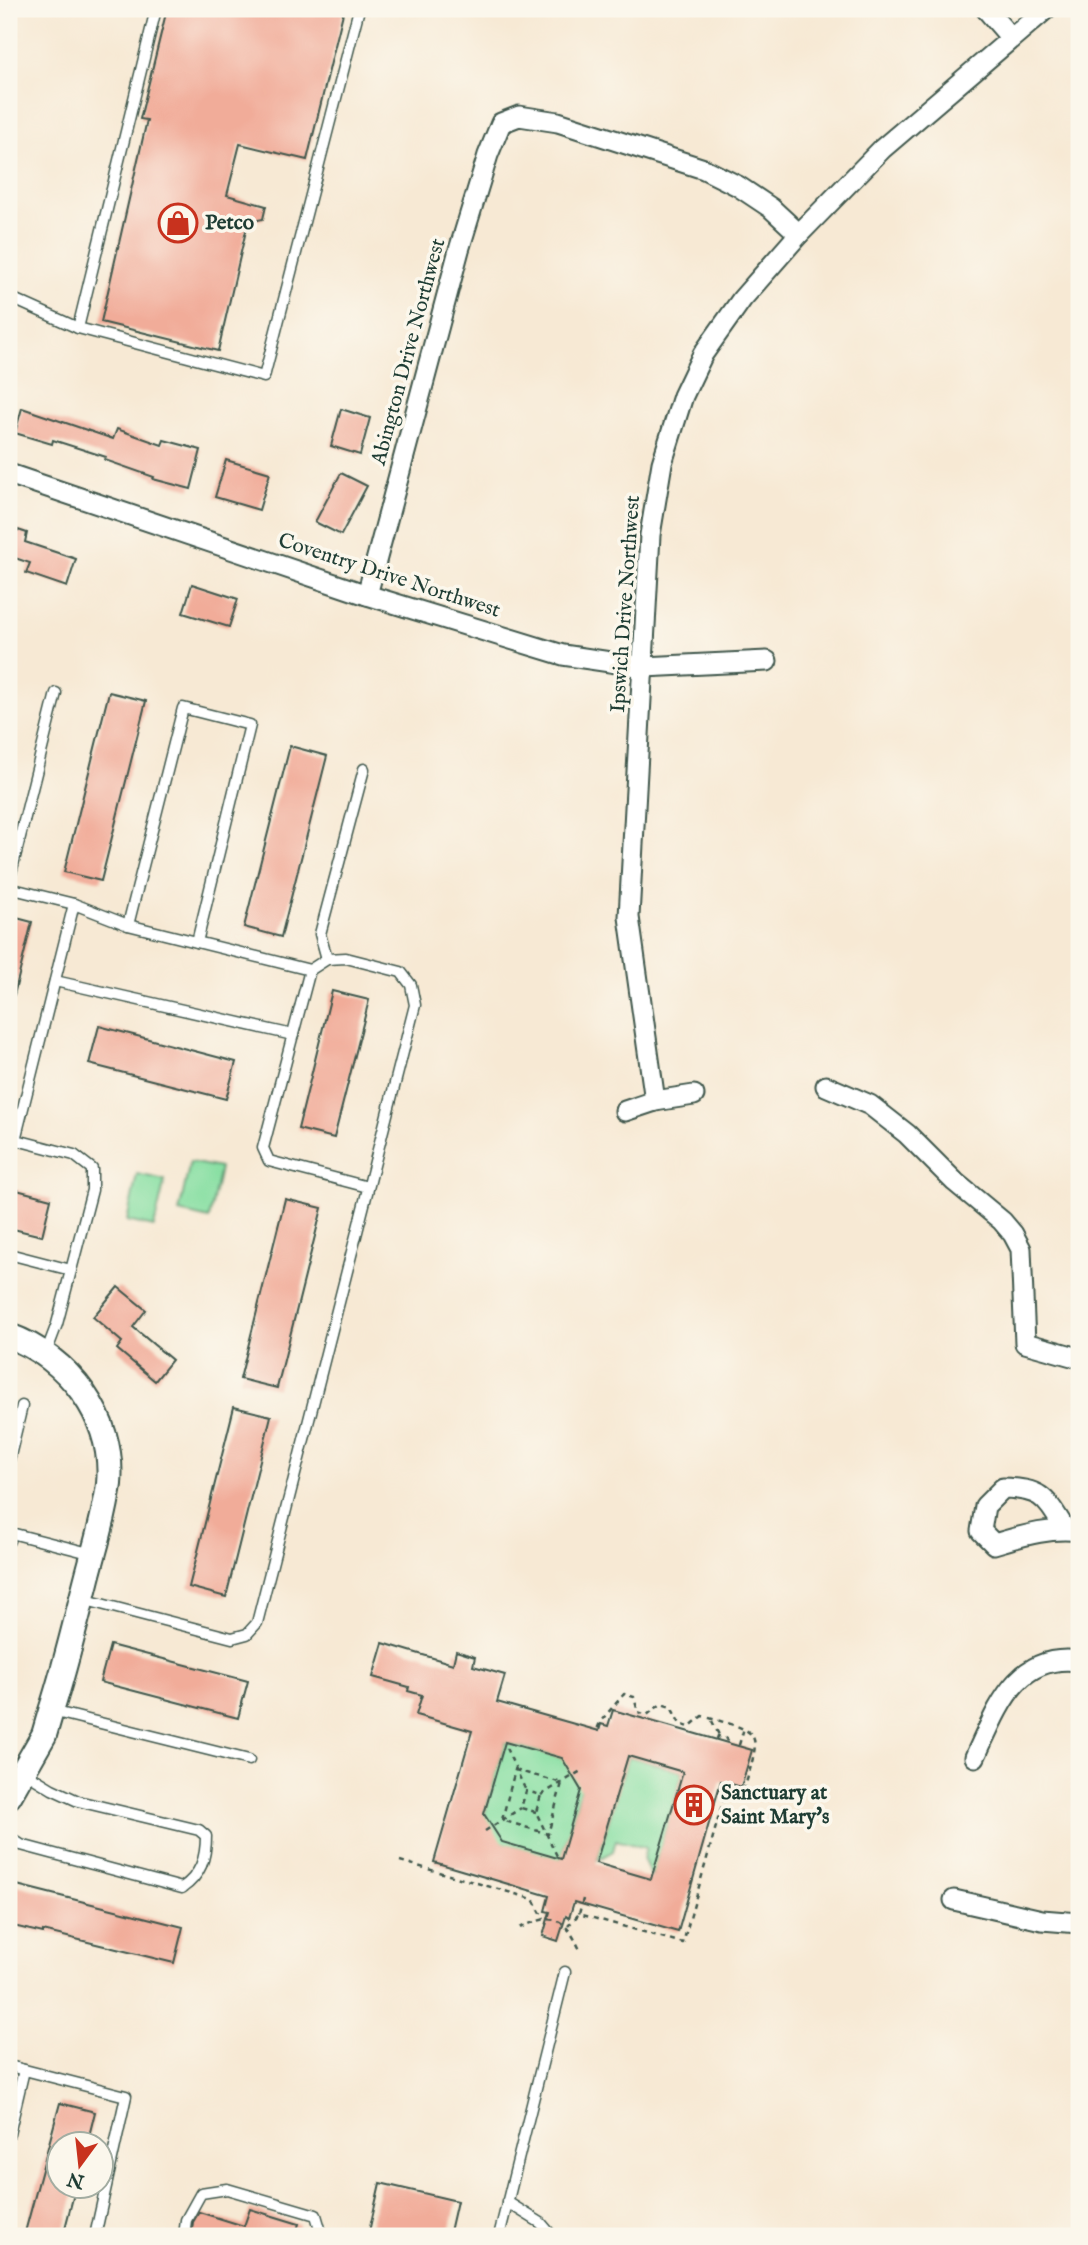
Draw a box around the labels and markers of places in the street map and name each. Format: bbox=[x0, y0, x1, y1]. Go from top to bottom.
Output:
shop icon: Petco bbox=[157, 202, 199, 244]
place label: Petco bbox=[205, 210, 255, 237]
place label: Sanctuary at Saint Mary's bbox=[721, 1780, 829, 1831]
building icon: Sanctuary at Saint Mary's bbox=[673, 1784, 715, 1826]

